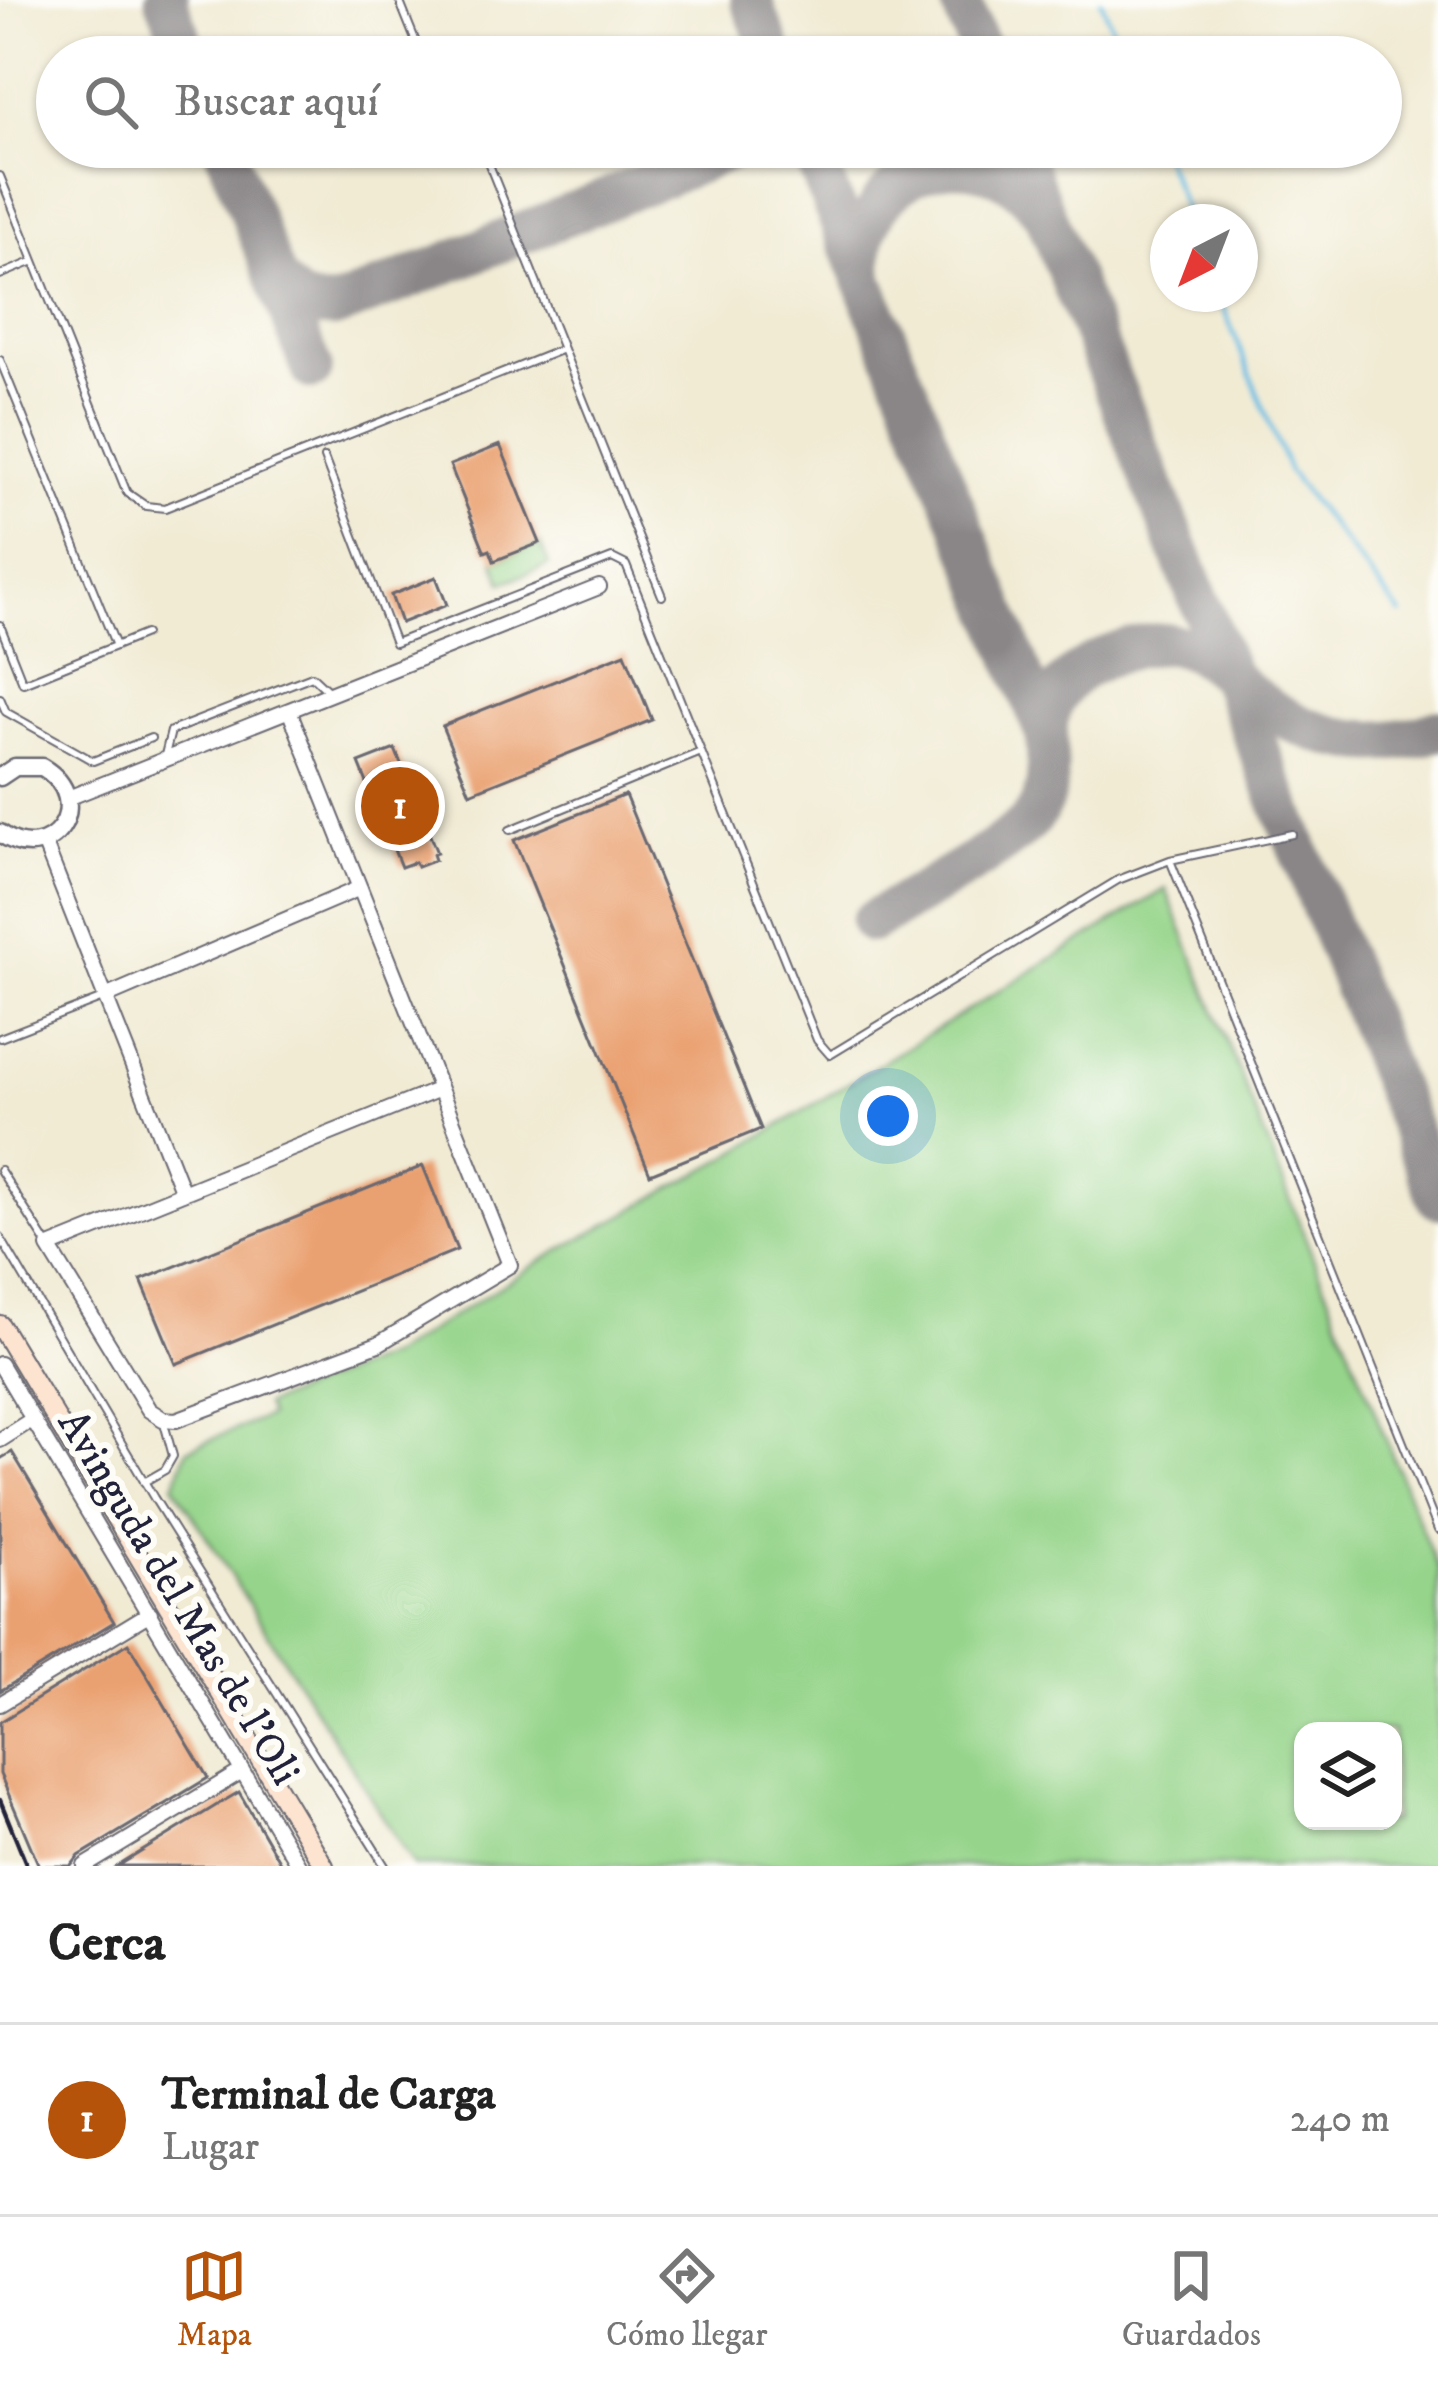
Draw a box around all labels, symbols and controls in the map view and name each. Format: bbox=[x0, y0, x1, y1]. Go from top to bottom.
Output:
search box bbox=[36, 36, 1402, 168]
icon: search bbox=[78, 69, 144, 135]
text: Buscar aquí bbox=[174, 74, 379, 130]
north arrow bbox=[1150, 204, 1258, 312]
pin: 1 bbox=[361, 761, 439, 851]
your location bbox=[858, 1086, 918, 1146]
street label: Avinguda del Mas de l'Oli bbox=[45, 1401, 311, 1795]
map controls bbox=[1294, 1722, 1402, 1830]
button: layers bbox=[1294, 1722, 1402, 1830]
text: Cerca bbox=[48, 1912, 165, 1976]
text: Terminal de Carga bbox=[162, 2067, 496, 2123]
text: 1 bbox=[80, 2095, 94, 2144]
text: 240 m bbox=[1290, 2095, 1390, 2144]
text: Lugar bbox=[162, 2123, 259, 2172]
tab: Mapa bbox=[177, 2243, 252, 2356]
tab: Cómo llegar bbox=[606, 2243, 768, 2356]
tab: Guardados bbox=[1122, 2243, 1261, 2356]

